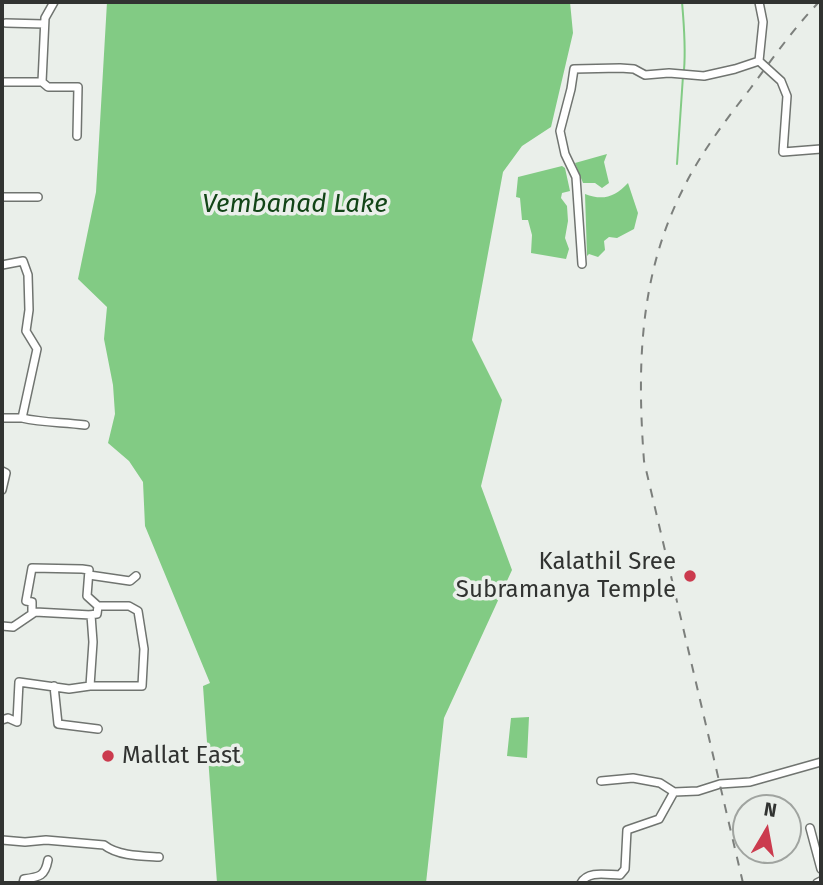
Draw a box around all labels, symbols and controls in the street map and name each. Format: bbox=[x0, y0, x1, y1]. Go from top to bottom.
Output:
water label: Vembanad Lake bbox=[202, 189, 388, 221]
place label: Kalathil Sree Subramanya Temple bbox=[456, 548, 676, 604]
marker: Kalathil Sree Subramanya Temple bbox=[682, 568, 698, 584]
place label: Mallat East bbox=[122, 742, 241, 770]
marker: Mallat East bbox=[100, 748, 116, 764]
north arrow bbox=[732, 794, 802, 864]
text: N bbox=[762, 797, 779, 822]

